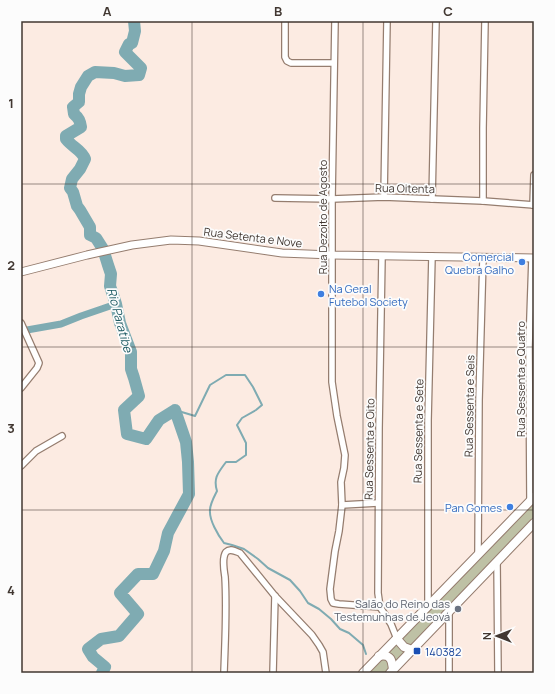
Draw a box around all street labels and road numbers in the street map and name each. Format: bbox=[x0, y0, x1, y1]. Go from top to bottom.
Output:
street label: Rua Dezoito de Agosto bbox=[315, 159, 330, 274]
street label: Rua Oitenta bbox=[375, 180, 435, 196]
street label: Rua Setenta e Nove bbox=[203, 224, 304, 251]
street label: Rua Sessenta e Quatro bbox=[513, 320, 528, 437]
street label: Rua Sessenta e Seis bbox=[461, 355, 477, 457]
street label: Rua Sessenta e Sete bbox=[410, 378, 426, 483]
street label: Rua Sessenta e Oito bbox=[361, 397, 377, 500]

